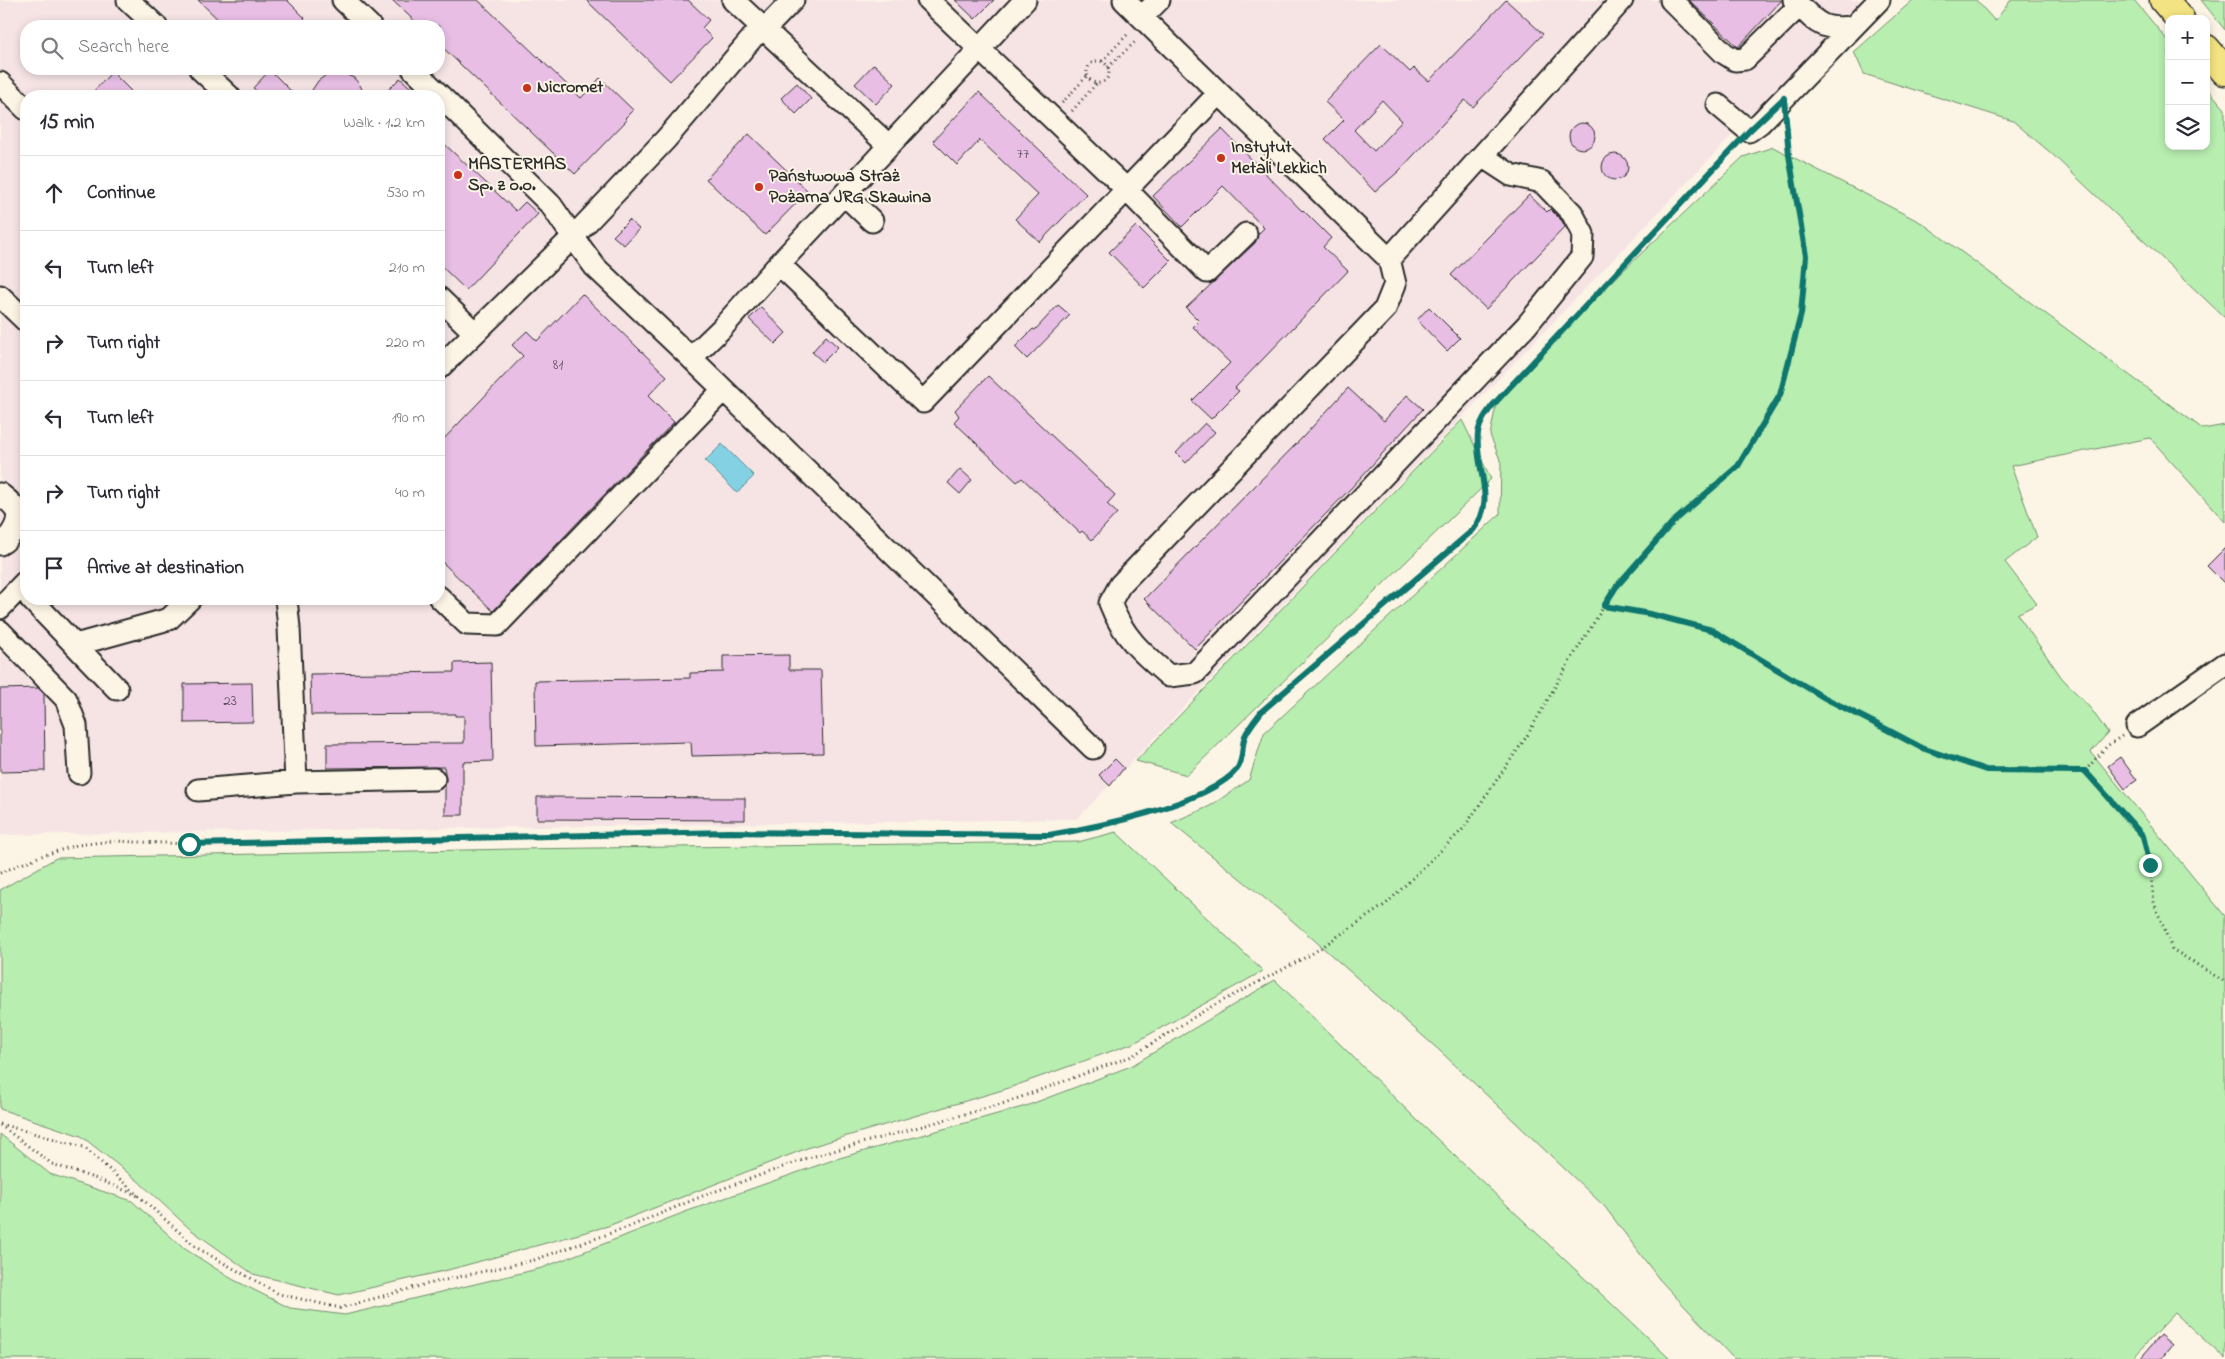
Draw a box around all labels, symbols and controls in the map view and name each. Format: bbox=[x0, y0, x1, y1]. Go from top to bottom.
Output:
map controls bbox=[2165, 15, 2210, 150]
button: + bbox=[2165, 15, 2210, 60]
search box bbox=[20, 20, 445, 75]
icon: search bbox=[38, 34, 66, 62]
text: Search here bbox=[78, 34, 169, 61]
button: − bbox=[2165, 60, 2210, 105]
place label: Nicromet bbox=[537, 75, 604, 101]
marker: Nicromet bbox=[521, 82, 533, 94]
button: layers bbox=[2165, 105, 2210, 150]
text: 15 min bbox=[40, 108, 94, 138]
text: Walk · 1.2 km bbox=[343, 111, 425, 135]
place label: Instytut Metali Lekkich bbox=[1231, 135, 1327, 182]
house number: 77 bbox=[1017, 143, 1029, 165]
place label: MASTERMAS Sp. z o.o. bbox=[468, 152, 567, 199]
marker: Instytut Metali Lekkich bbox=[1215, 152, 1227, 164]
place label: Państwowa Straż Pożarna JRG Skawina bbox=[769, 164, 931, 211]
marker: MASTERMAS Sp. z o.o. bbox=[452, 169, 464, 181]
icon: ahead bbox=[40, 179, 68, 207]
text: Continue bbox=[87, 180, 155, 207]
text: 530 m bbox=[386, 181, 425, 205]
marker: Państwowa Straż Pożarna JRG Skawina bbox=[753, 181, 765, 193]
icon: left bbox=[40, 254, 68, 282]
text: Turn left bbox=[87, 255, 154, 282]
text: 210 m bbox=[389, 256, 425, 280]
icon: right bbox=[40, 329, 68, 357]
text: Turn right bbox=[87, 330, 160, 357]
text: 220 m bbox=[386, 331, 425, 355]
house number: 81 bbox=[553, 354, 563, 376]
icon: left bbox=[40, 404, 68, 432]
text: Turn left bbox=[87, 405, 154, 432]
text: 190 m bbox=[392, 406, 425, 430]
icon: right bbox=[40, 479, 68, 507]
text: Turn right bbox=[87, 480, 160, 507]
text: 40 m bbox=[395, 481, 425, 505]
icon: arrive bbox=[40, 554, 68, 582]
text: Arrive at destination bbox=[87, 555, 244, 582]
house number: 23 bbox=[223, 690, 237, 712]
route start bbox=[178, 833, 201, 856]
route end bbox=[2139, 854, 2162, 877]

